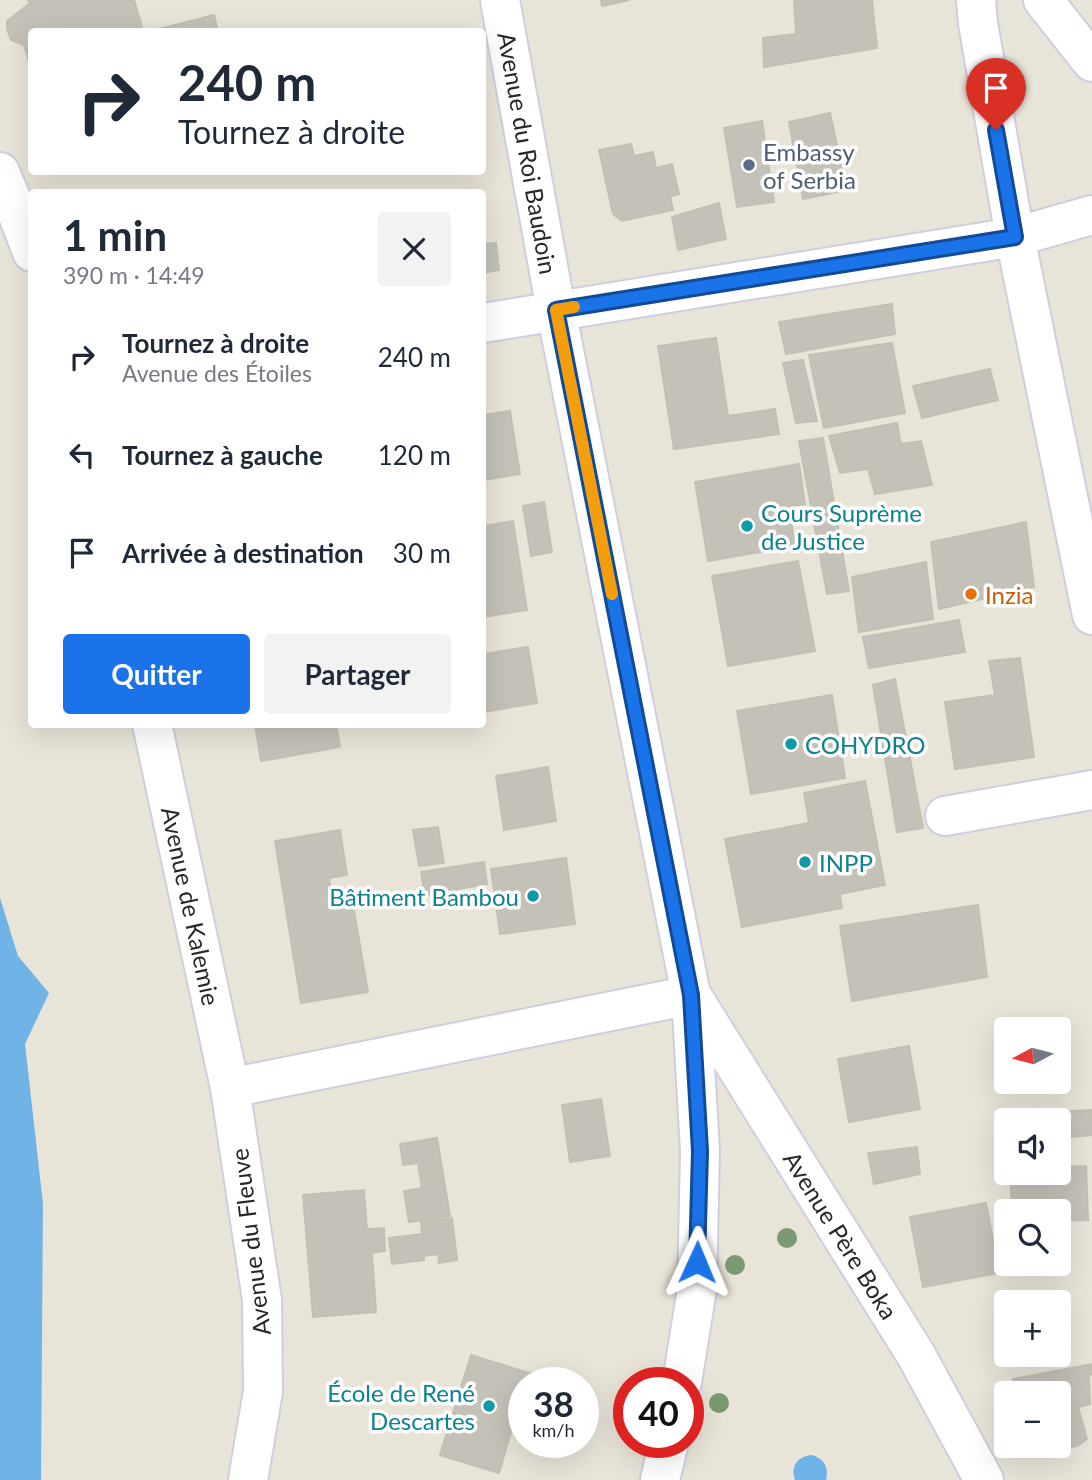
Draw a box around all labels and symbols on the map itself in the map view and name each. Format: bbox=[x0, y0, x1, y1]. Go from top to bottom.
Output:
street label: Avenue du Roi Baudoin bbox=[492, 30, 564, 276]
pin bbox=[966, 58, 1026, 130]
place label: Embassy of Serbia bbox=[763, 137, 856, 194]
marker: Embassy of Serbia bbox=[741, 157, 757, 173]
place label: Cours Suprème de Justice bbox=[761, 498, 922, 555]
marker: Cours Suprème de Justice bbox=[739, 518, 755, 534]
place label: Inzia bbox=[985, 580, 1033, 609]
marker: Inzia bbox=[963, 586, 979, 602]
place label: COHYDRO bbox=[805, 730, 926, 759]
marker: COHYDRO bbox=[783, 736, 799, 752]
street label: Avenue de Kalemie bbox=[156, 804, 226, 1008]
place label: INPP bbox=[819, 848, 873, 877]
marker: INPP bbox=[797, 854, 813, 870]
place label: Bâtiment Bambou bbox=[329, 882, 519, 911]
marker: Bâtiment Bambou bbox=[525, 888, 541, 904]
north arrow bbox=[994, 1017, 1071, 1094]
street label: Avenue Père Boka bbox=[778, 1146, 904, 1324]
street label: Avenue du Fleuve bbox=[224, 1147, 276, 1337]
position arrow bbox=[660, 1225, 734, 1299]
speed limit sign: 40 bbox=[613, 1367, 704, 1458]
place label: École de René Descartes bbox=[327, 1378, 475, 1435]
marker: École de René Descartes bbox=[481, 1398, 497, 1414]

